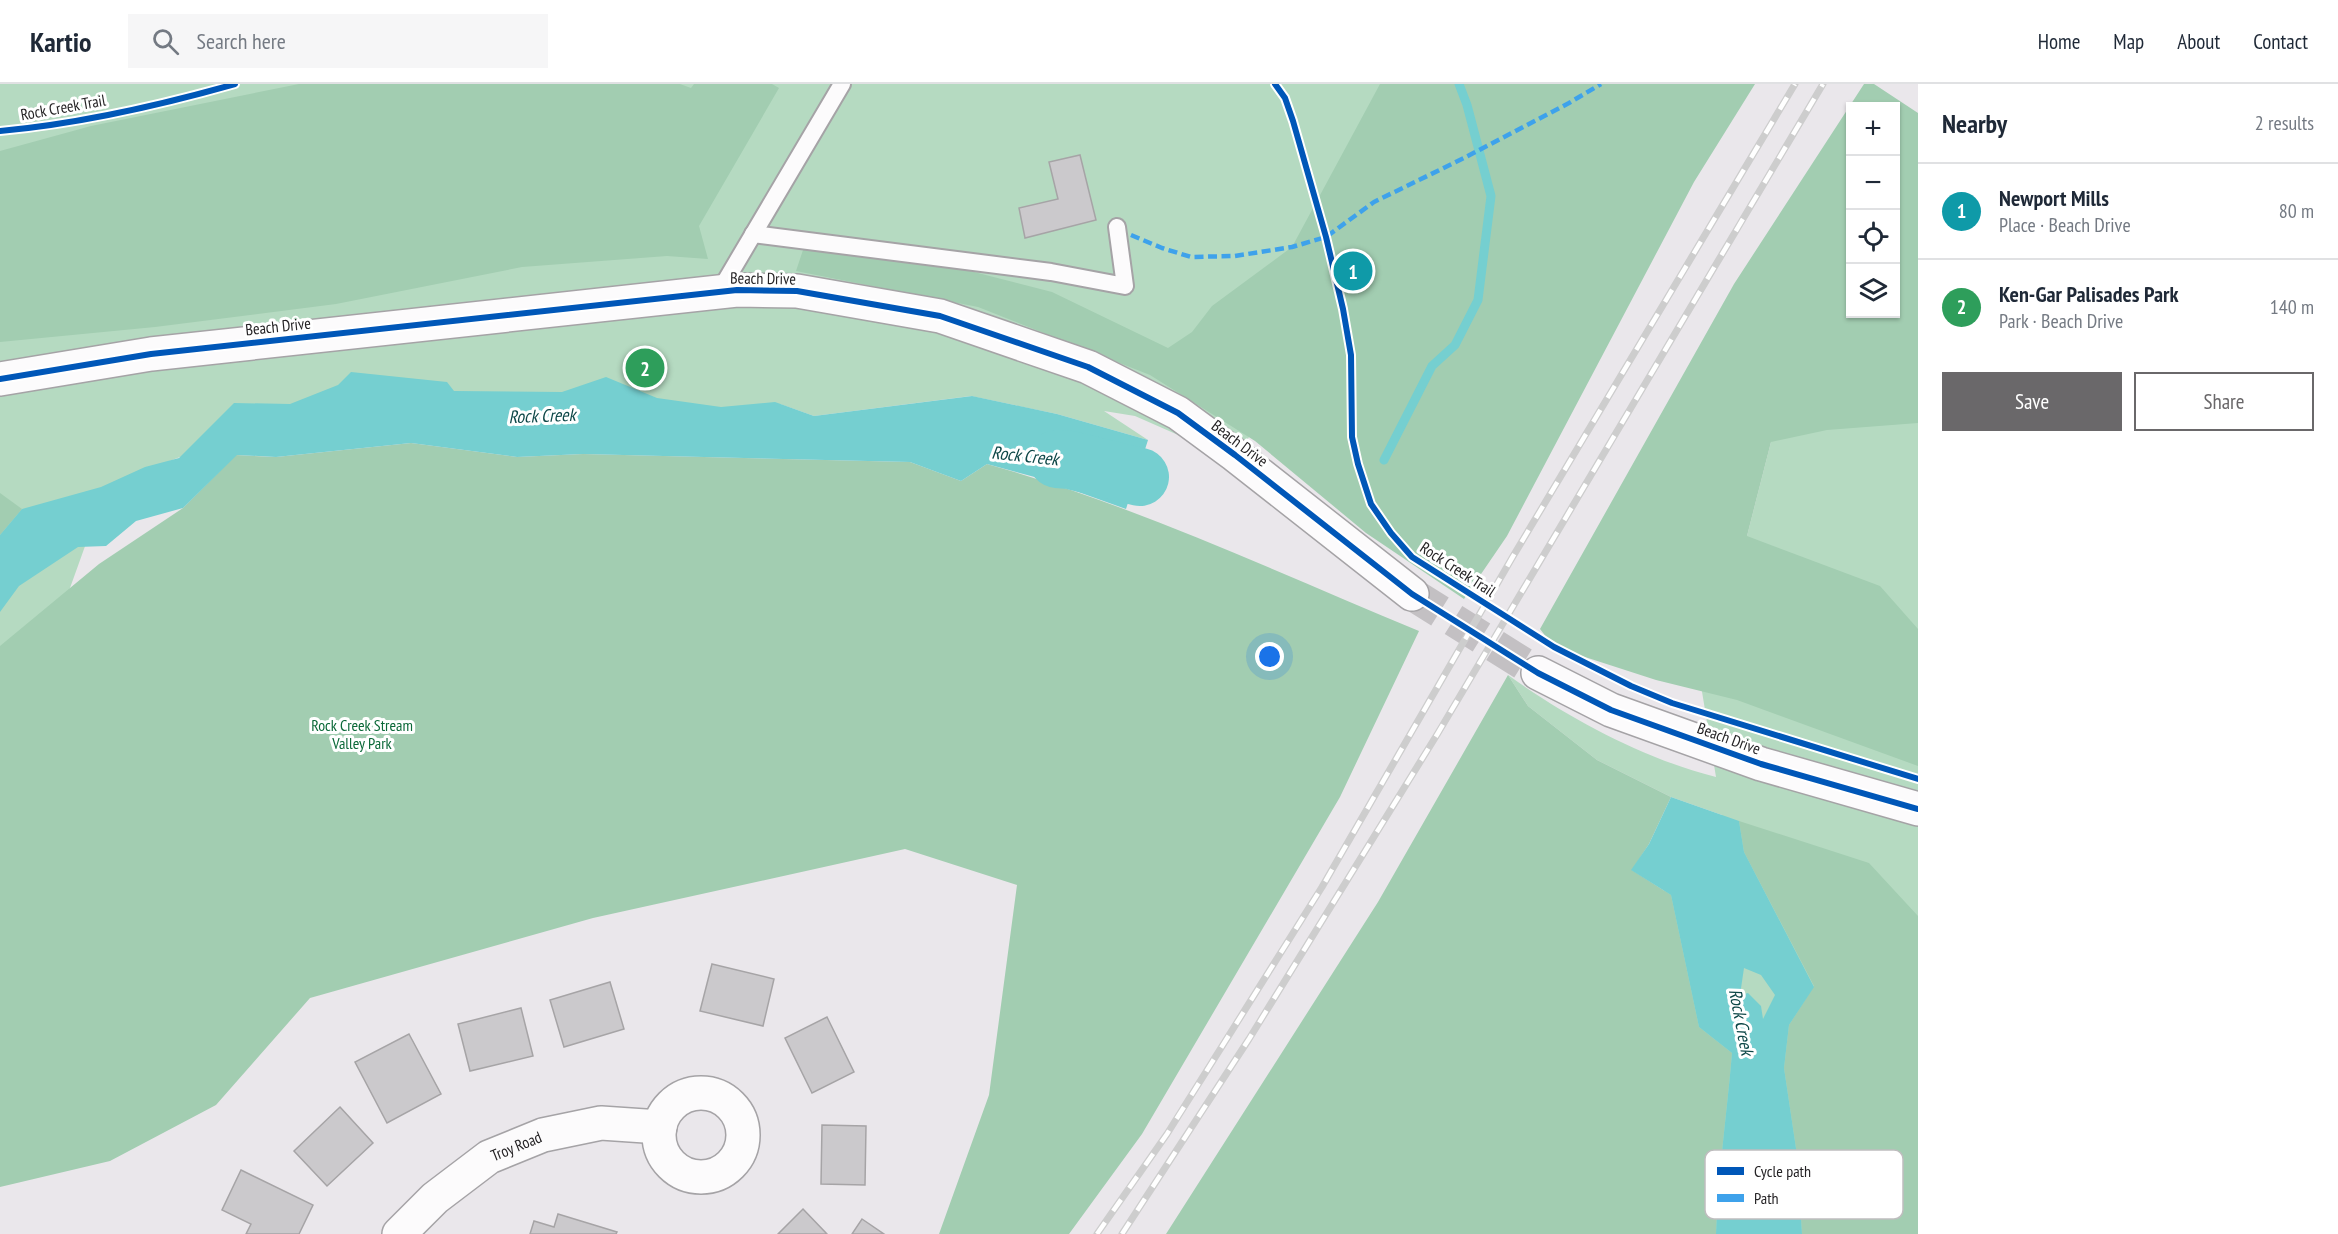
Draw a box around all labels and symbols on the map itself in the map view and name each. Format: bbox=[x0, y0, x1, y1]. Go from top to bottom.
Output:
street label: Rock Creek Trail bbox=[19, 90, 107, 124]
pin: 1 bbox=[1334, 248, 1372, 294]
street label: Beach Drive bbox=[730, 267, 796, 289]
street label: Beach Drive bbox=[244, 313, 312, 339]
pin: 2 bbox=[626, 346, 664, 390]
water label: Rock Creek bbox=[508, 403, 578, 428]
street label: Beach Drive bbox=[1208, 415, 1272, 471]
water label: Rock Creek bbox=[990, 441, 1062, 471]
street label: Rock Creek Trail bbox=[1416, 537, 1500, 601]
your location bbox=[1255, 642, 1284, 671]
park label: Rock Creek Stream Valley Park bbox=[311, 715, 413, 753]
street label: Beach Drive bbox=[1695, 717, 1763, 759]
water label: Rock Creek bbox=[1724, 987, 1760, 1059]
street label: Troy Road bbox=[488, 1127, 545, 1165]
legend bbox=[1705, 1150, 1903, 1219]
text: Cycle path bbox=[1754, 1161, 1811, 1181]
text: Path bbox=[1754, 1188, 1779, 1208]

